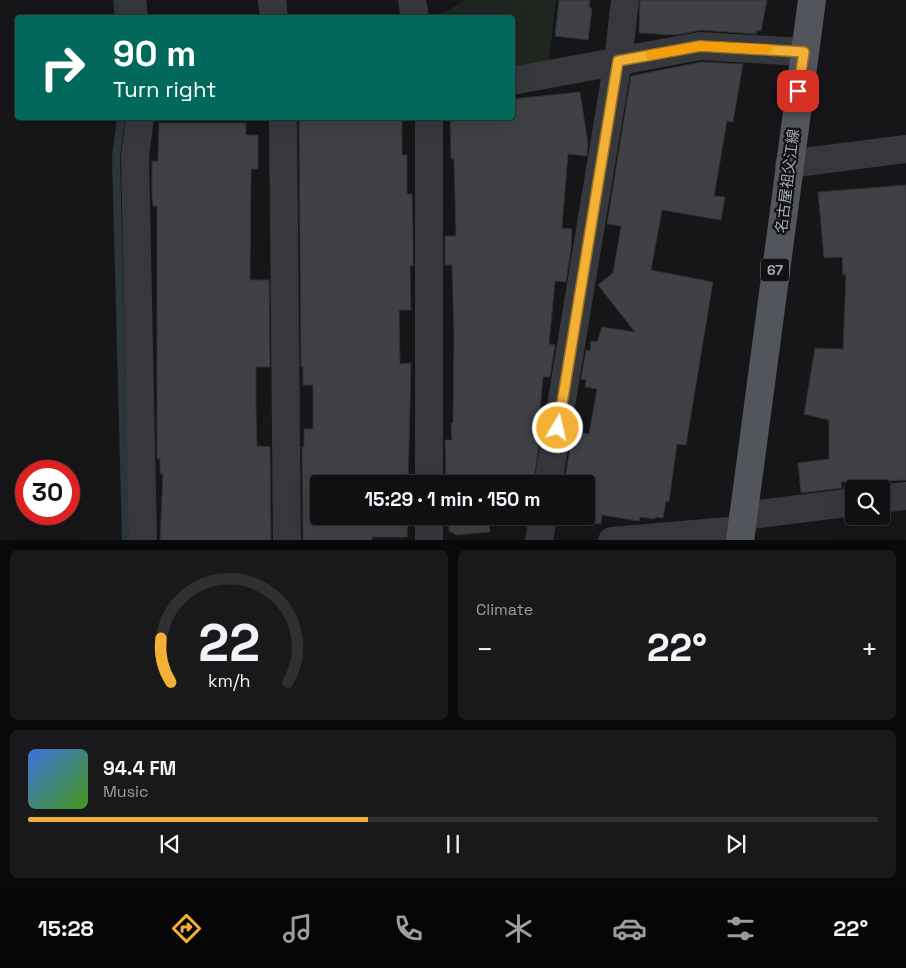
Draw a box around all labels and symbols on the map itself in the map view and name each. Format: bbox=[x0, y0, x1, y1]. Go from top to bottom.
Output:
pin bbox=[777, 70, 819, 112]
street label: 名古屋祖父江線 bbox=[771, 128, 803, 234]
road number: 67 bbox=[761, 258, 789, 282]
position arrow bbox=[531, 401, 583, 453]
speed limit sign: 30 bbox=[15, 460, 80, 525]

